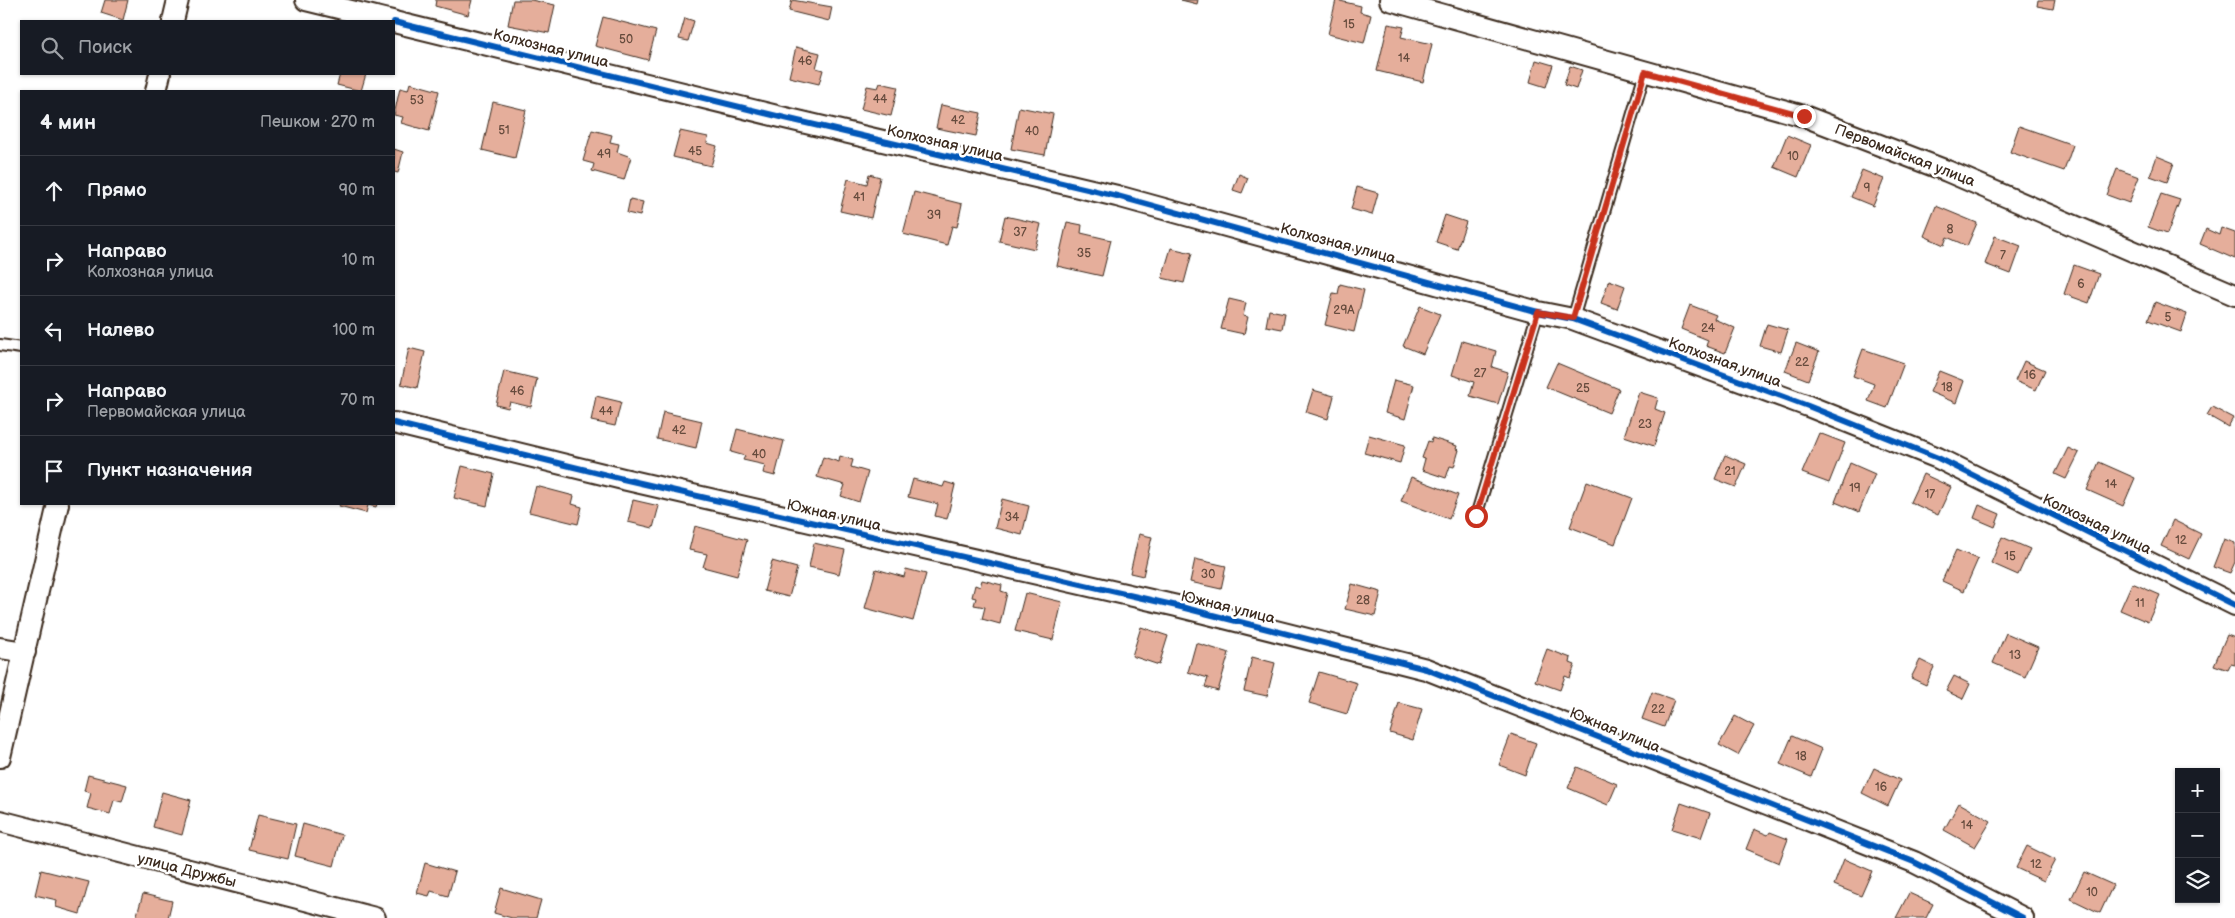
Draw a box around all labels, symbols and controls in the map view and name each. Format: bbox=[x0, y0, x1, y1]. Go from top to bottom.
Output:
house number: 15 bbox=[1343, 17, 1355, 32]
search box bbox=[20, 20, 395, 75]
street label: Колхозная улица bbox=[491, 25, 611, 72]
house number: 50 bbox=[619, 32, 633, 47]
icon: search bbox=[38, 34, 66, 62]
text: Поиск bbox=[78, 36, 132, 59]
house number: 14 bbox=[1398, 51, 1411, 66]
house number: 46 bbox=[798, 54, 812, 69]
house number: 44 bbox=[873, 92, 888, 107]
house number: 53 bbox=[410, 93, 424, 108]
route end bbox=[1793, 105, 1816, 128]
text: 4 мин bbox=[40, 110, 96, 135]
text: Пешком · 270 m bbox=[260, 113, 375, 132]
house number: 42 bbox=[951, 113, 965, 128]
street label: Первомайская улица bbox=[1832, 120, 1978, 191]
street label: Колхозная улица bbox=[885, 121, 1005, 166]
house number: 51 bbox=[498, 123, 510, 138]
house number: 40 bbox=[1025, 124, 1039, 139]
house number: 45 bbox=[688, 144, 702, 159]
house number: 49 bbox=[597, 147, 611, 162]
house number: 10 bbox=[1787, 149, 1799, 164]
icon: ahead bbox=[40, 177, 68, 205]
text: Прямо bbox=[87, 179, 147, 202]
text: 90 m bbox=[339, 181, 375, 200]
house number: 9 bbox=[1864, 181, 1871, 196]
house number: 41 bbox=[853, 190, 865, 205]
house number: 39 bbox=[927, 208, 941, 223]
street label: Колхозная улица bbox=[1278, 219, 1398, 268]
house number: 8 bbox=[1947, 222, 1954, 237]
house number: 37 bbox=[1013, 225, 1027, 240]
text: Направо bbox=[87, 240, 167, 263]
house number: 35 bbox=[1077, 246, 1091, 261]
icon: right bbox=[40, 247, 68, 275]
house number: 7 bbox=[2000, 248, 2006, 263]
text: 10 m bbox=[342, 251, 375, 270]
text: Колхозная улица bbox=[87, 263, 214, 282]
house number: 6 bbox=[2077, 277, 2085, 292]
house number: 29А bbox=[1333, 303, 1355, 318]
house number: 5 bbox=[2165, 310, 2172, 325]
icon: left bbox=[40, 317, 68, 345]
text: Налево bbox=[87, 319, 154, 342]
text: 100 m bbox=[332, 321, 375, 340]
house number: 24 bbox=[1701, 321, 1716, 336]
street label: Колхозная улица bbox=[1666, 333, 1784, 392]
house number: 22 bbox=[1795, 355, 1809, 370]
house number: 27 bbox=[1474, 366, 1487, 381]
house number: 16 bbox=[2024, 368, 2036, 383]
text: Направо bbox=[87, 380, 167, 403]
house number: 18 bbox=[1941, 380, 1953, 395]
house number: 25 bbox=[1576, 381, 1590, 396]
house number: 46 bbox=[510, 384, 524, 399]
icon: right bbox=[40, 387, 68, 415]
text: 70 m bbox=[340, 391, 375, 410]
text: Первомайская улица bbox=[87, 403, 246, 422]
house number: 44 bbox=[599, 404, 614, 419]
house number: 23 bbox=[1638, 417, 1652, 432]
house number: 42 bbox=[672, 423, 686, 438]
house number: 40 bbox=[752, 447, 766, 462]
icon: arrive bbox=[40, 457, 68, 485]
text: Пункт назначения bbox=[87, 459, 252, 482]
house number: 21 bbox=[1724, 464, 1736, 479]
house number: 14 bbox=[2105, 477, 2118, 492]
house number: 19 bbox=[1849, 481, 1861, 496]
house number: 17 bbox=[1925, 487, 1935, 502]
street label: Колхозная улица bbox=[2039, 490, 2154, 559]
street label: Южная улица bbox=[785, 495, 883, 536]
route start bbox=[1465, 505, 1488, 528]
house number: 34 bbox=[1005, 510, 1020, 525]
house number: 12 bbox=[2175, 533, 2187, 548]
house number: 15 bbox=[2004, 549, 2016, 564]
house number: 30 bbox=[1201, 567, 1215, 582]
street label: Южная улица bbox=[1179, 587, 1277, 628]
house number: 28 bbox=[1356, 593, 1370, 608]
house number: 11 bbox=[2135, 596, 2145, 611]
house number: 13 bbox=[2009, 648, 2021, 663]
house number: 22 bbox=[1651, 702, 1665, 717]
street label: Южная улица bbox=[1567, 704, 1663, 757]
house number: 18 bbox=[1795, 749, 1807, 764]
map controls bbox=[2175, 768, 2220, 903]
button: + bbox=[2175, 768, 2220, 813]
house number: 16 bbox=[1875, 780, 1887, 795]
button: − bbox=[2175, 813, 2220, 858]
house number: 14 bbox=[1961, 818, 1974, 833]
street label: улица Дружбы bbox=[136, 849, 238, 892]
house number: 12 bbox=[2030, 857, 2042, 872]
button: layers bbox=[2175, 858, 2220, 903]
house number: 10 bbox=[2086, 885, 2098, 900]

